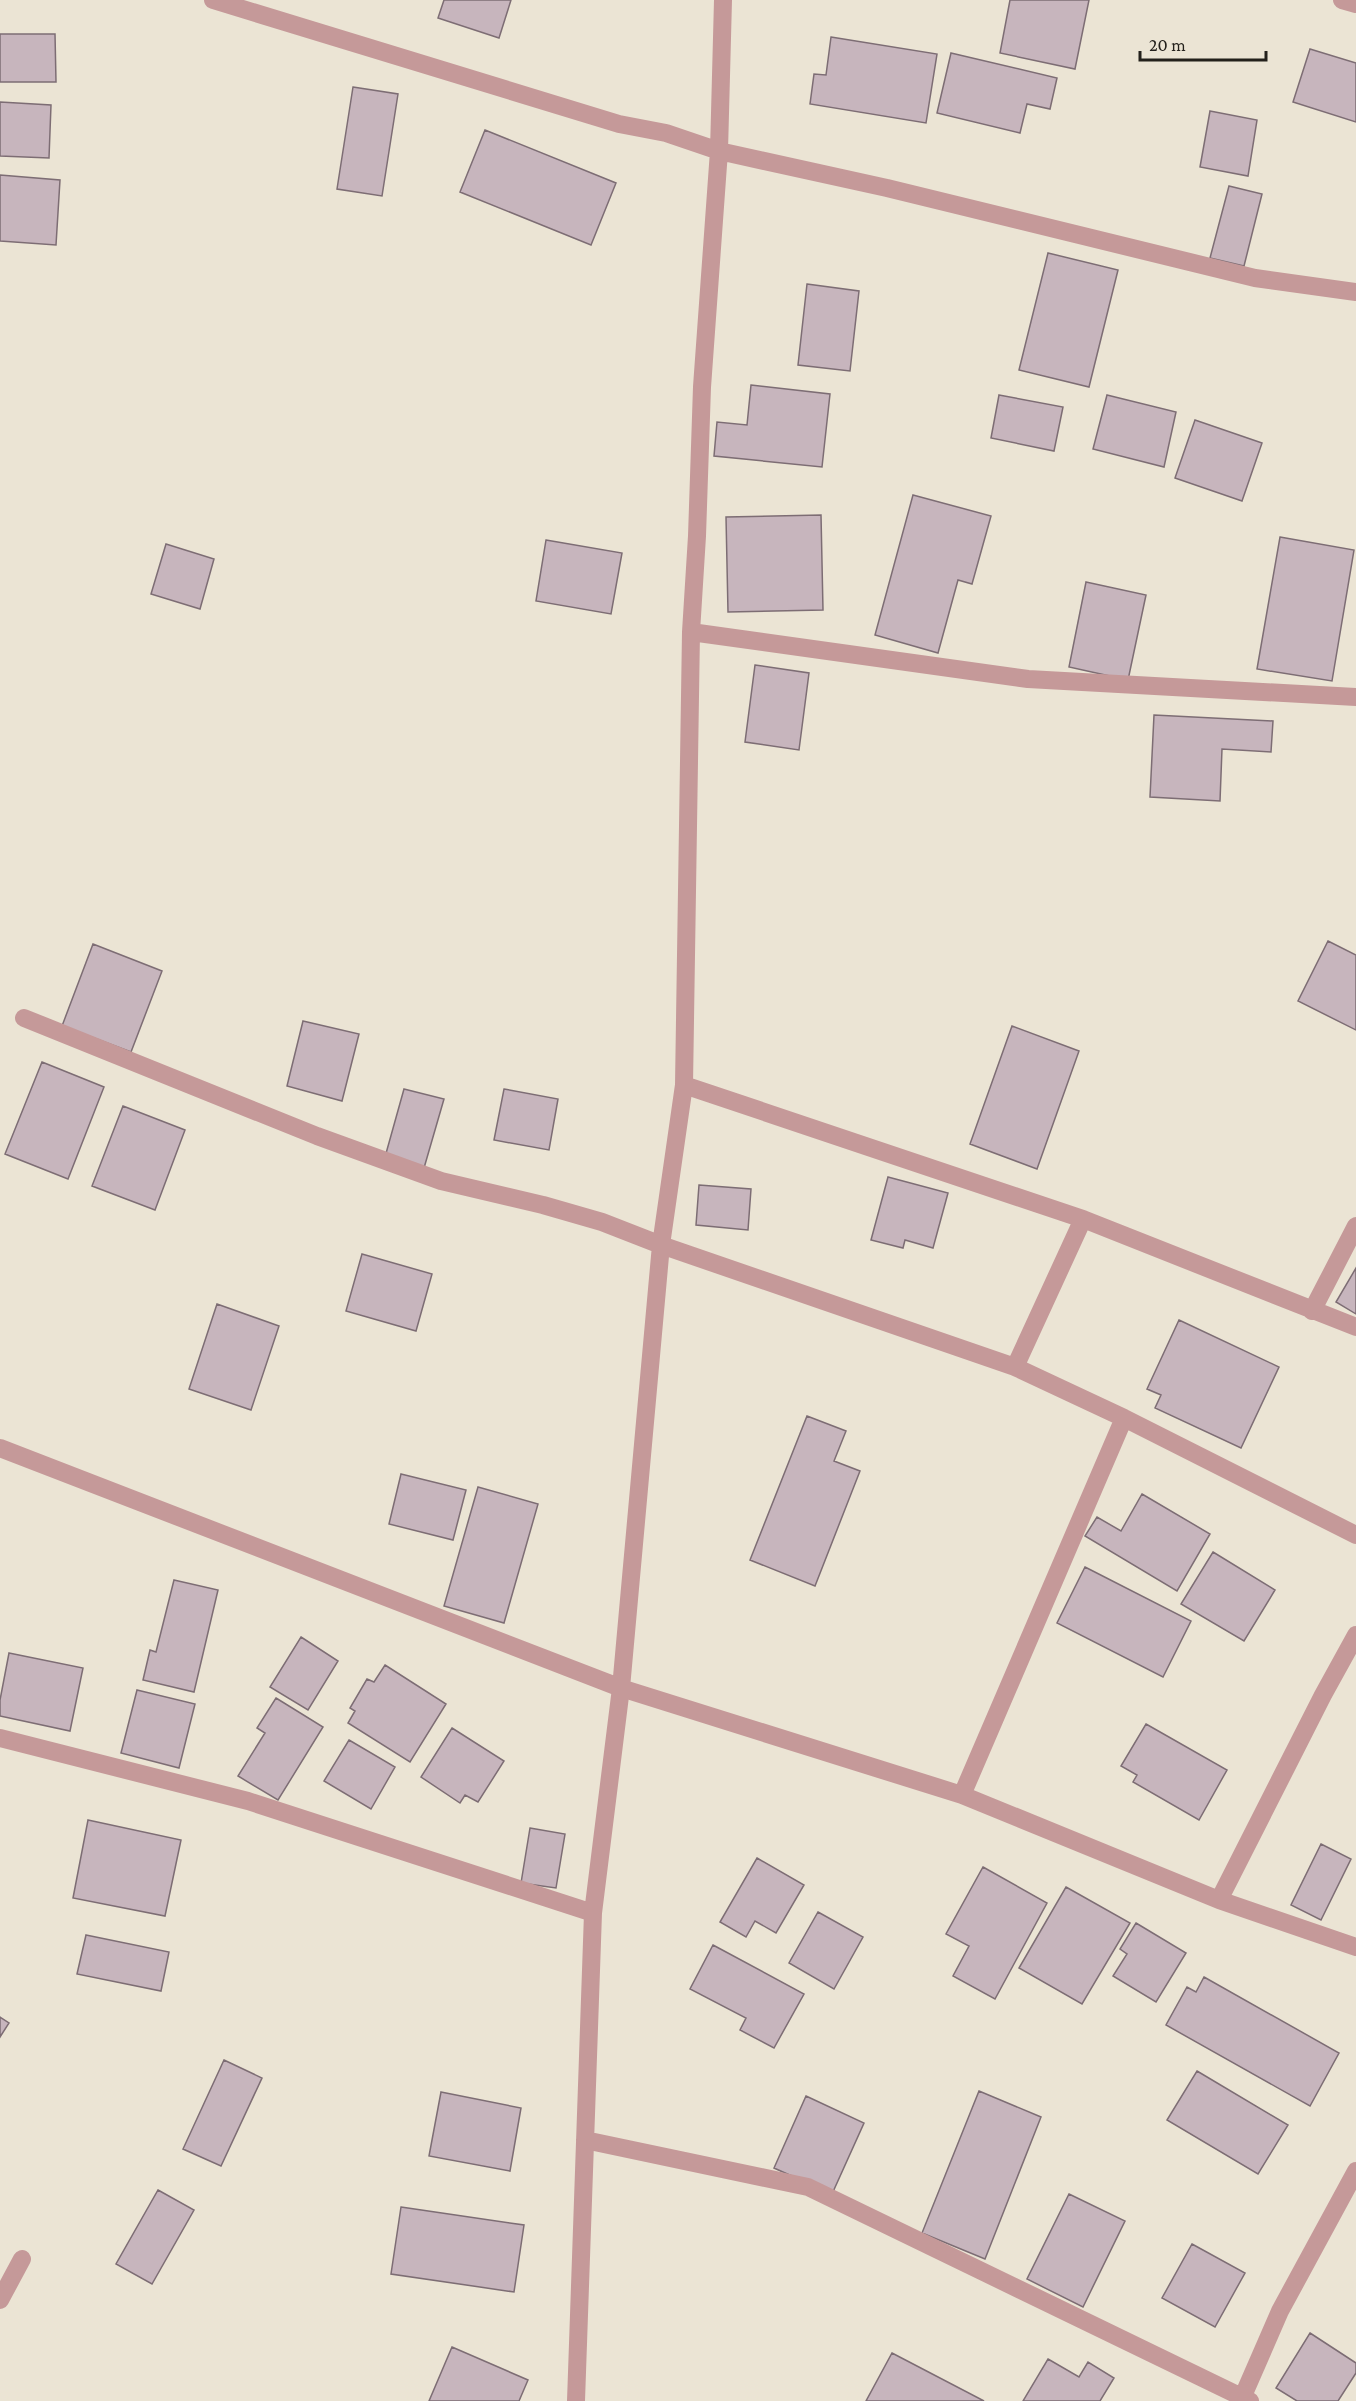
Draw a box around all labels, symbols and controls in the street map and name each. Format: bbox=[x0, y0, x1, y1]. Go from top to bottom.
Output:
scale bar bbox=[1140, 24, 1266, 62]
text: 20 m bbox=[1149, 35, 1186, 55]

